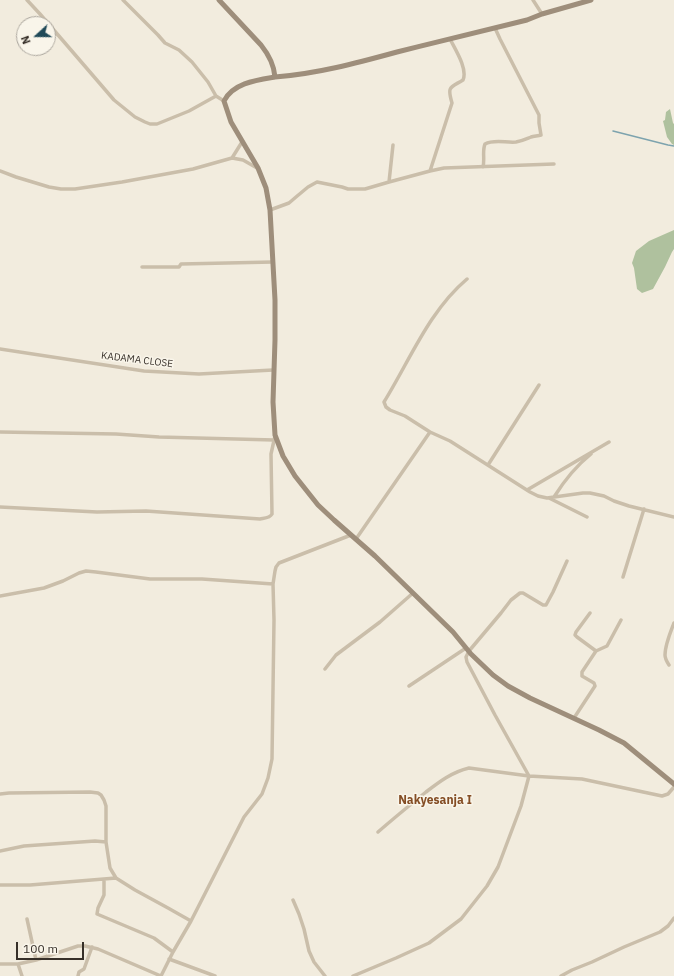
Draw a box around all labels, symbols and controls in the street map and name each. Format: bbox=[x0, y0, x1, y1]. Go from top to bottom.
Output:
north arrow bbox=[16, 16, 56, 56]
text: N bbox=[18, 34, 34, 46]
street label: KADAMA CLOSE bbox=[100, 350, 174, 370]
district label: Nakyesanja I bbox=[398, 794, 472, 808]
scale bar bbox=[18, 934, 86, 960]
text: 100 m bbox=[23, 941, 58, 956]

